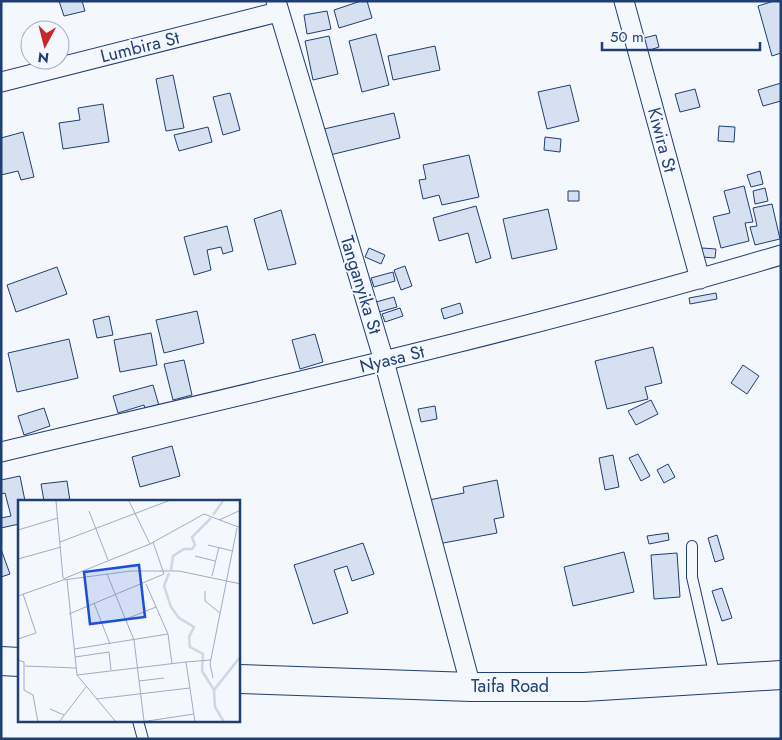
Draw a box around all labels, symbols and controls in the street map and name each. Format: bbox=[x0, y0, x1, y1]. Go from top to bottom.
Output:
north arrow bbox=[20, 20, 70, 70]
scale bar bbox=[602, 20, 760, 52]
street label: Lumbira St bbox=[98, 24, 183, 69]
text: 50 m bbox=[610, 26, 644, 48]
text: N bbox=[37, 47, 50, 69]
street label: Kiwira St bbox=[641, 105, 683, 176]
street label: Tanganyika St bbox=[334, 233, 389, 338]
street label: Nyasa St bbox=[357, 338, 428, 380]
inset map bbox=[18, 500, 240, 722]
street label: Taifa Road bbox=[471, 673, 549, 699]

